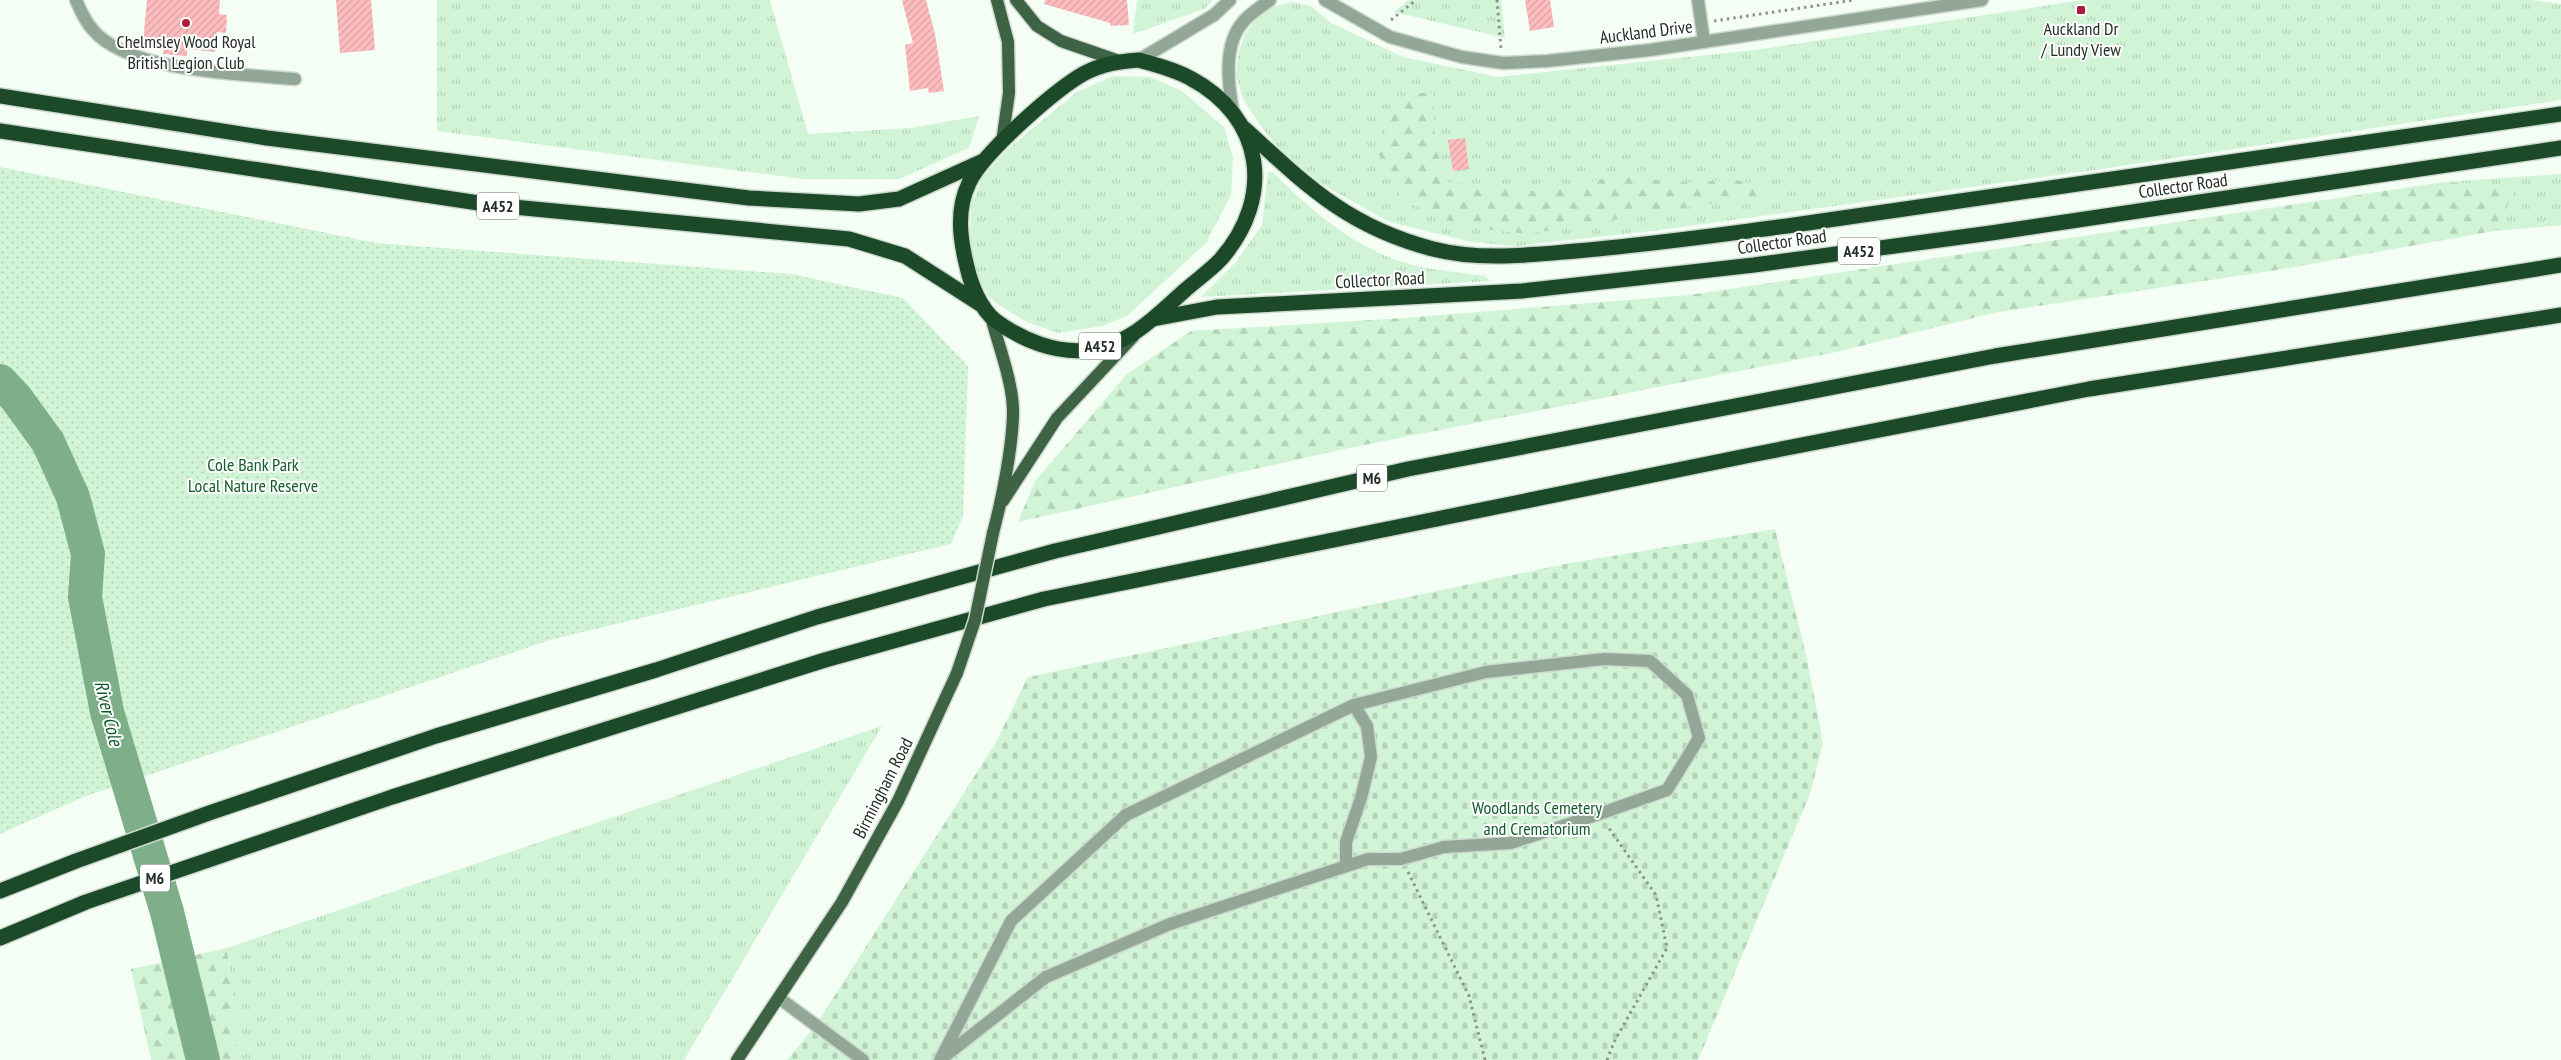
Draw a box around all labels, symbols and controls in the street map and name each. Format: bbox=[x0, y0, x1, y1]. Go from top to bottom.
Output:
marker: Auckland Dr / Lundy View bbox=[2075, 4, 2087, 16]
street label: Auckland Drive bbox=[1598, 14, 1694, 49]
marker: Chelmsley Wood Royal British Legion Club bbox=[180, 17, 192, 29]
place label: Auckland Dr / Lundy View bbox=[2040, 17, 2121, 61]
place label: Chelmsley Wood Royal British Legion Club bbox=[117, 30, 256, 74]
street label: Collector Road bbox=[2137, 168, 2229, 203]
road number: A452 bbox=[477, 192, 519, 220]
street label: Collector Road bbox=[1736, 224, 1828, 259]
road number: A452 bbox=[1838, 238, 1880, 264]
street label: Collector Road bbox=[1335, 266, 1425, 293]
road number: A452 bbox=[1079, 332, 1121, 360]
park label: Cole Bank Park Local Nature Reserve bbox=[188, 453, 318, 497]
road number: M6 bbox=[1357, 464, 1387, 492]
water label: River Cole bbox=[89, 678, 129, 749]
street label: Birmingham Road bbox=[847, 734, 918, 842]
park label: Woodlands Cemetery and Crematorium bbox=[1472, 796, 1602, 840]
road number: M6 bbox=[140, 864, 170, 891]

